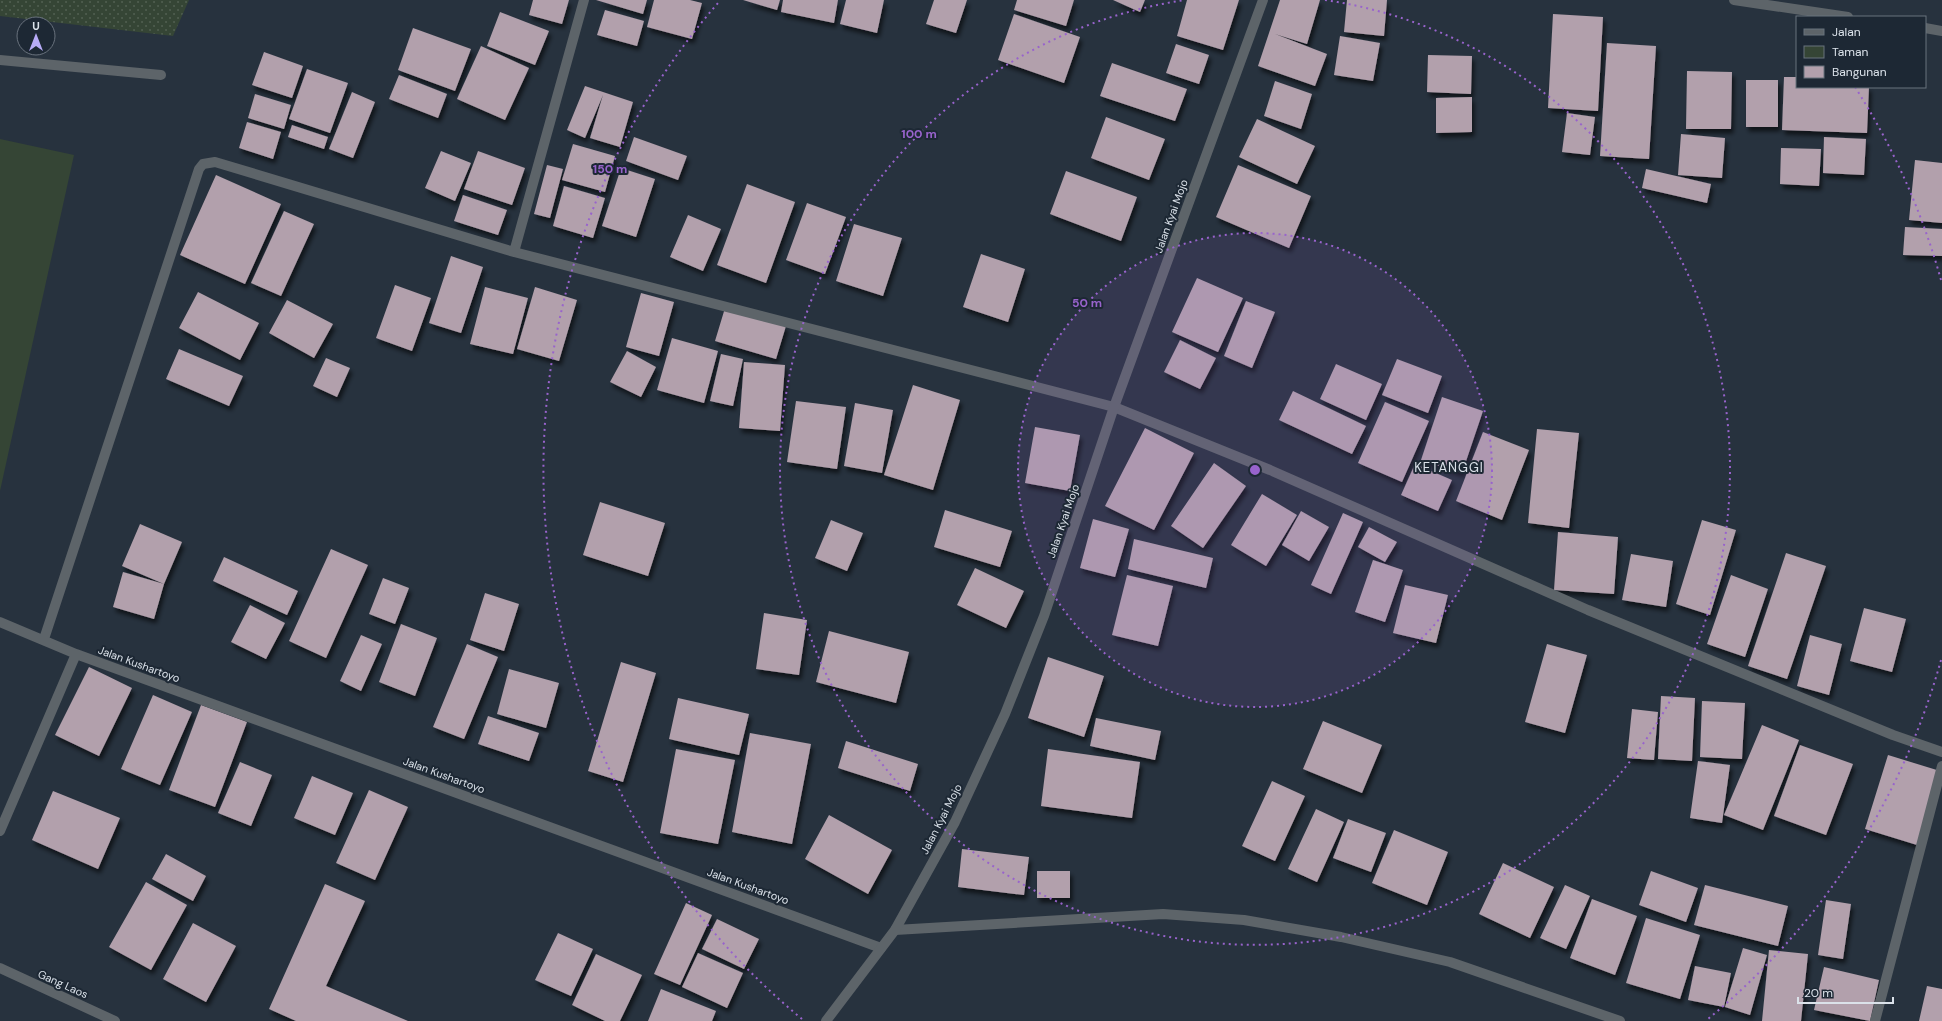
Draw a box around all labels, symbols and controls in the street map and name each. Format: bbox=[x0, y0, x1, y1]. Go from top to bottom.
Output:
north arrow bbox=[16, 16, 56, 56]
legend bbox=[1796, 16, 1926, 88]
text: U bbox=[32, 19, 40, 33]
text: Jalan bbox=[1832, 24, 1861, 40]
text: Taman bbox=[1832, 44, 1869, 60]
text: Bangunan bbox=[1832, 64, 1887, 80]
text: 100 m bbox=[901, 126, 937, 142]
text: 150 m bbox=[593, 161, 627, 177]
street label: Jalan Kyai Mojo bbox=[1151, 177, 1191, 255]
text: 50 m bbox=[1072, 295, 1102, 311]
district label: KETANGGI bbox=[1414, 459, 1484, 476]
centre of rings bbox=[1248, 463, 1262, 477]
street label: Jalan Kyai Mojo bbox=[1044, 482, 1082, 560]
street label: Jalan Kushartoyo bbox=[96, 643, 182, 685]
street label: Jalan Kushartoyo bbox=[401, 754, 487, 796]
street label: Jalan Kyai Mojo bbox=[917, 781, 965, 857]
street label: Jalan Kushartoyo bbox=[705, 865, 791, 907]
street label: Gang Laos bbox=[36, 967, 90, 1001]
scale bar bbox=[1798, 979, 1893, 1005]
text: 20 m bbox=[1804, 985, 1833, 1001]

